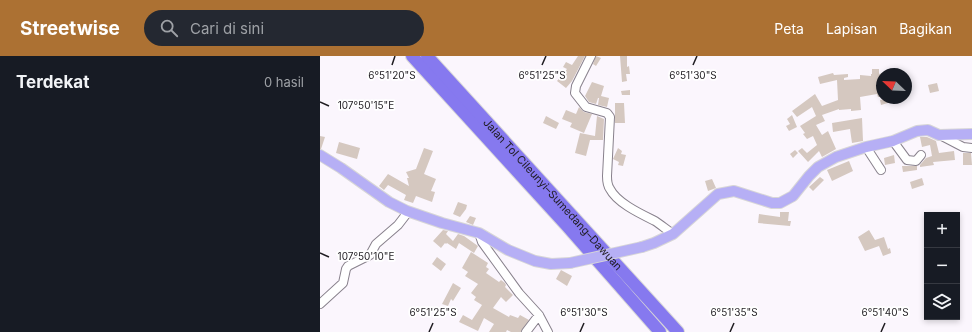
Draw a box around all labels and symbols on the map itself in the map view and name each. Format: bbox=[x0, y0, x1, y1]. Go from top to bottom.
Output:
north arrow bbox=[876, 68, 912, 104]
text: 6°51'20"S bbox=[368, 69, 416, 81]
text: 6°51'25"S bbox=[518, 69, 566, 81]
text: 6°51'30"S bbox=[669, 69, 717, 81]
text: 107°50'15"E bbox=[338, 99, 394, 111]
street label: Jalan Tol Cileunyi–Sumedang–Dawuan bbox=[480, 116, 625, 273]
text: 107°50'10"E bbox=[338, 250, 394, 262]
text: 6°51'25"S bbox=[409, 306, 457, 318]
text: 6°51'30"S bbox=[560, 306, 608, 318]
text: 6°51'35"S bbox=[710, 306, 758, 318]
text: 6°51'40"S bbox=[861, 306, 909, 318]

